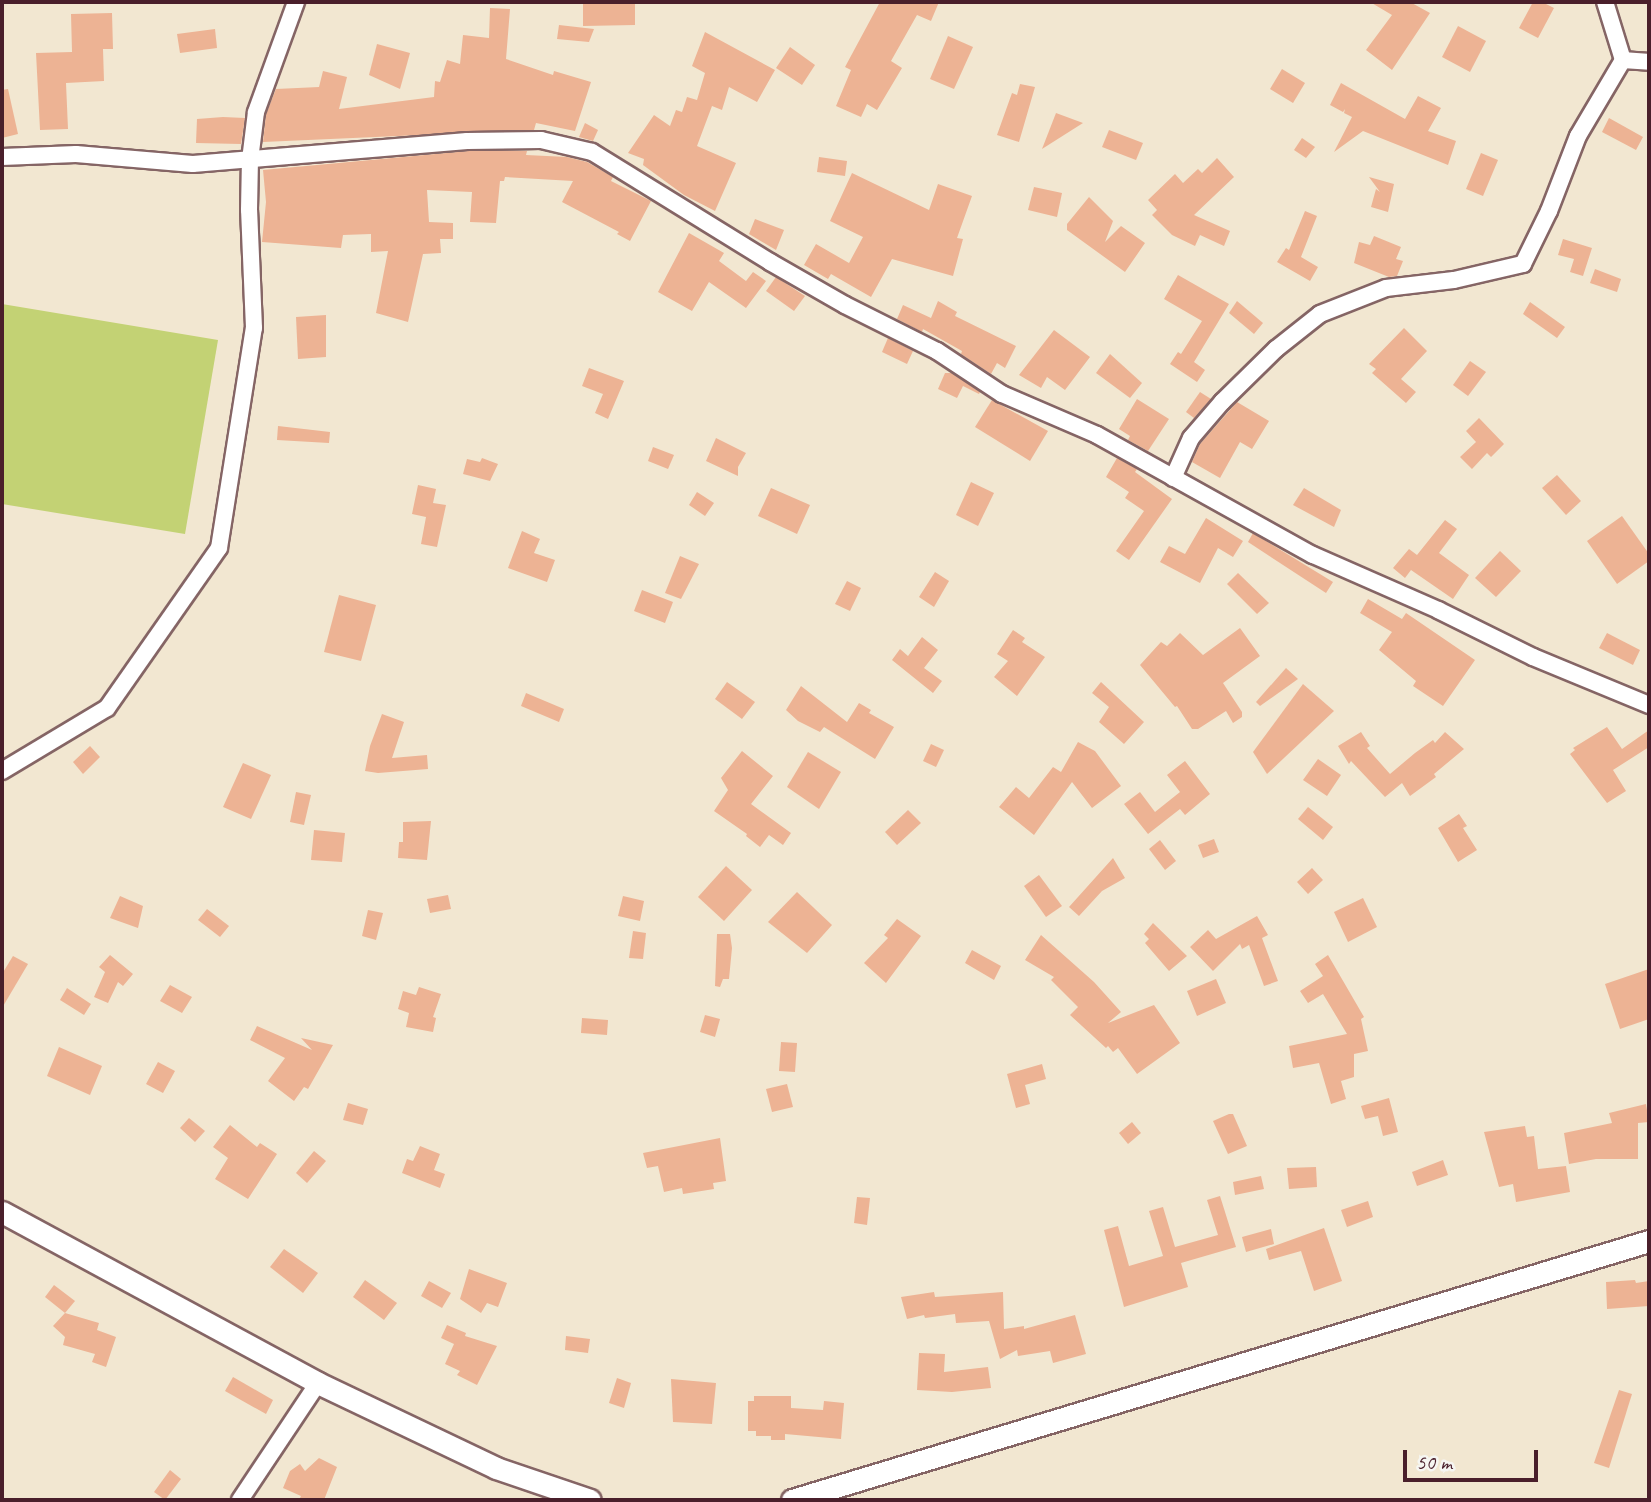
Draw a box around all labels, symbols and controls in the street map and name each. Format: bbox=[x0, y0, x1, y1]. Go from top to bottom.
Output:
scale bar bbox=[1406, 1436, 1541, 1480]
text: 50 m bbox=[1416, 1449, 1452, 1475]

